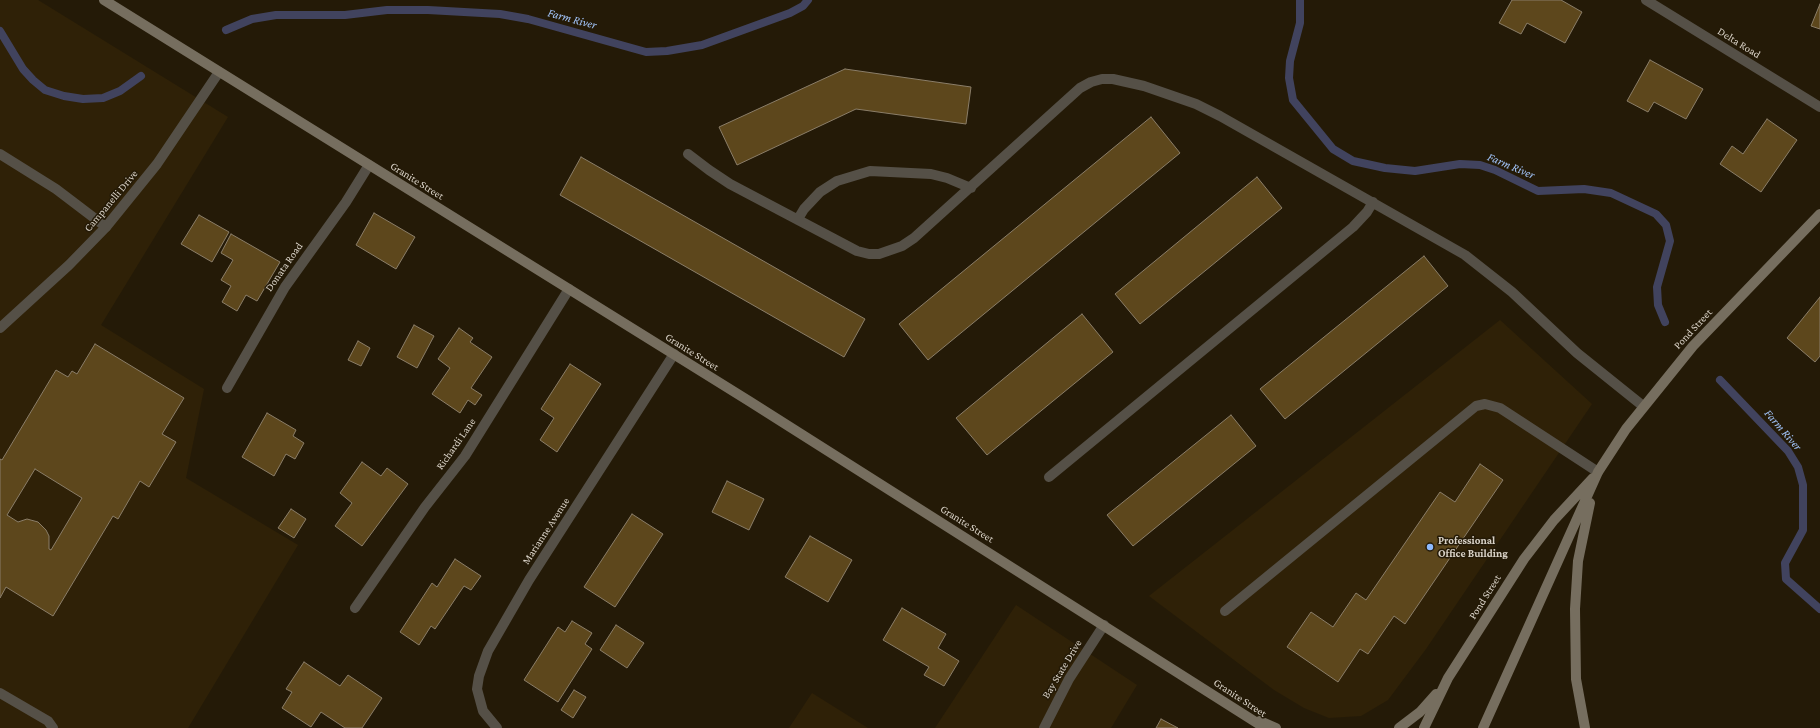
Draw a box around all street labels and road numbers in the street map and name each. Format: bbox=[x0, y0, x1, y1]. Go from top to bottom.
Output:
street label: Delta Road bbox=[1715, 25, 1763, 61]
street label: Granite Street bbox=[388, 159, 446, 203]
street label: Campanelli Drive bbox=[81, 167, 141, 235]
street label: Donata Road bbox=[262, 240, 306, 294]
street label: Pond Street bbox=[1671, 306, 1715, 352]
street label: Granite Street bbox=[663, 330, 721, 374]
street label: Richardi Lane bbox=[433, 416, 479, 472]
street label: Marianne Avenue bbox=[519, 495, 573, 567]
street label: Granite Street bbox=[938, 502, 996, 546]
street label: Pond Street bbox=[1466, 572, 1504, 622]
street label: Bay State Drive bbox=[1039, 637, 1085, 701]
street label: Granite Street bbox=[1211, 676, 1269, 720]

